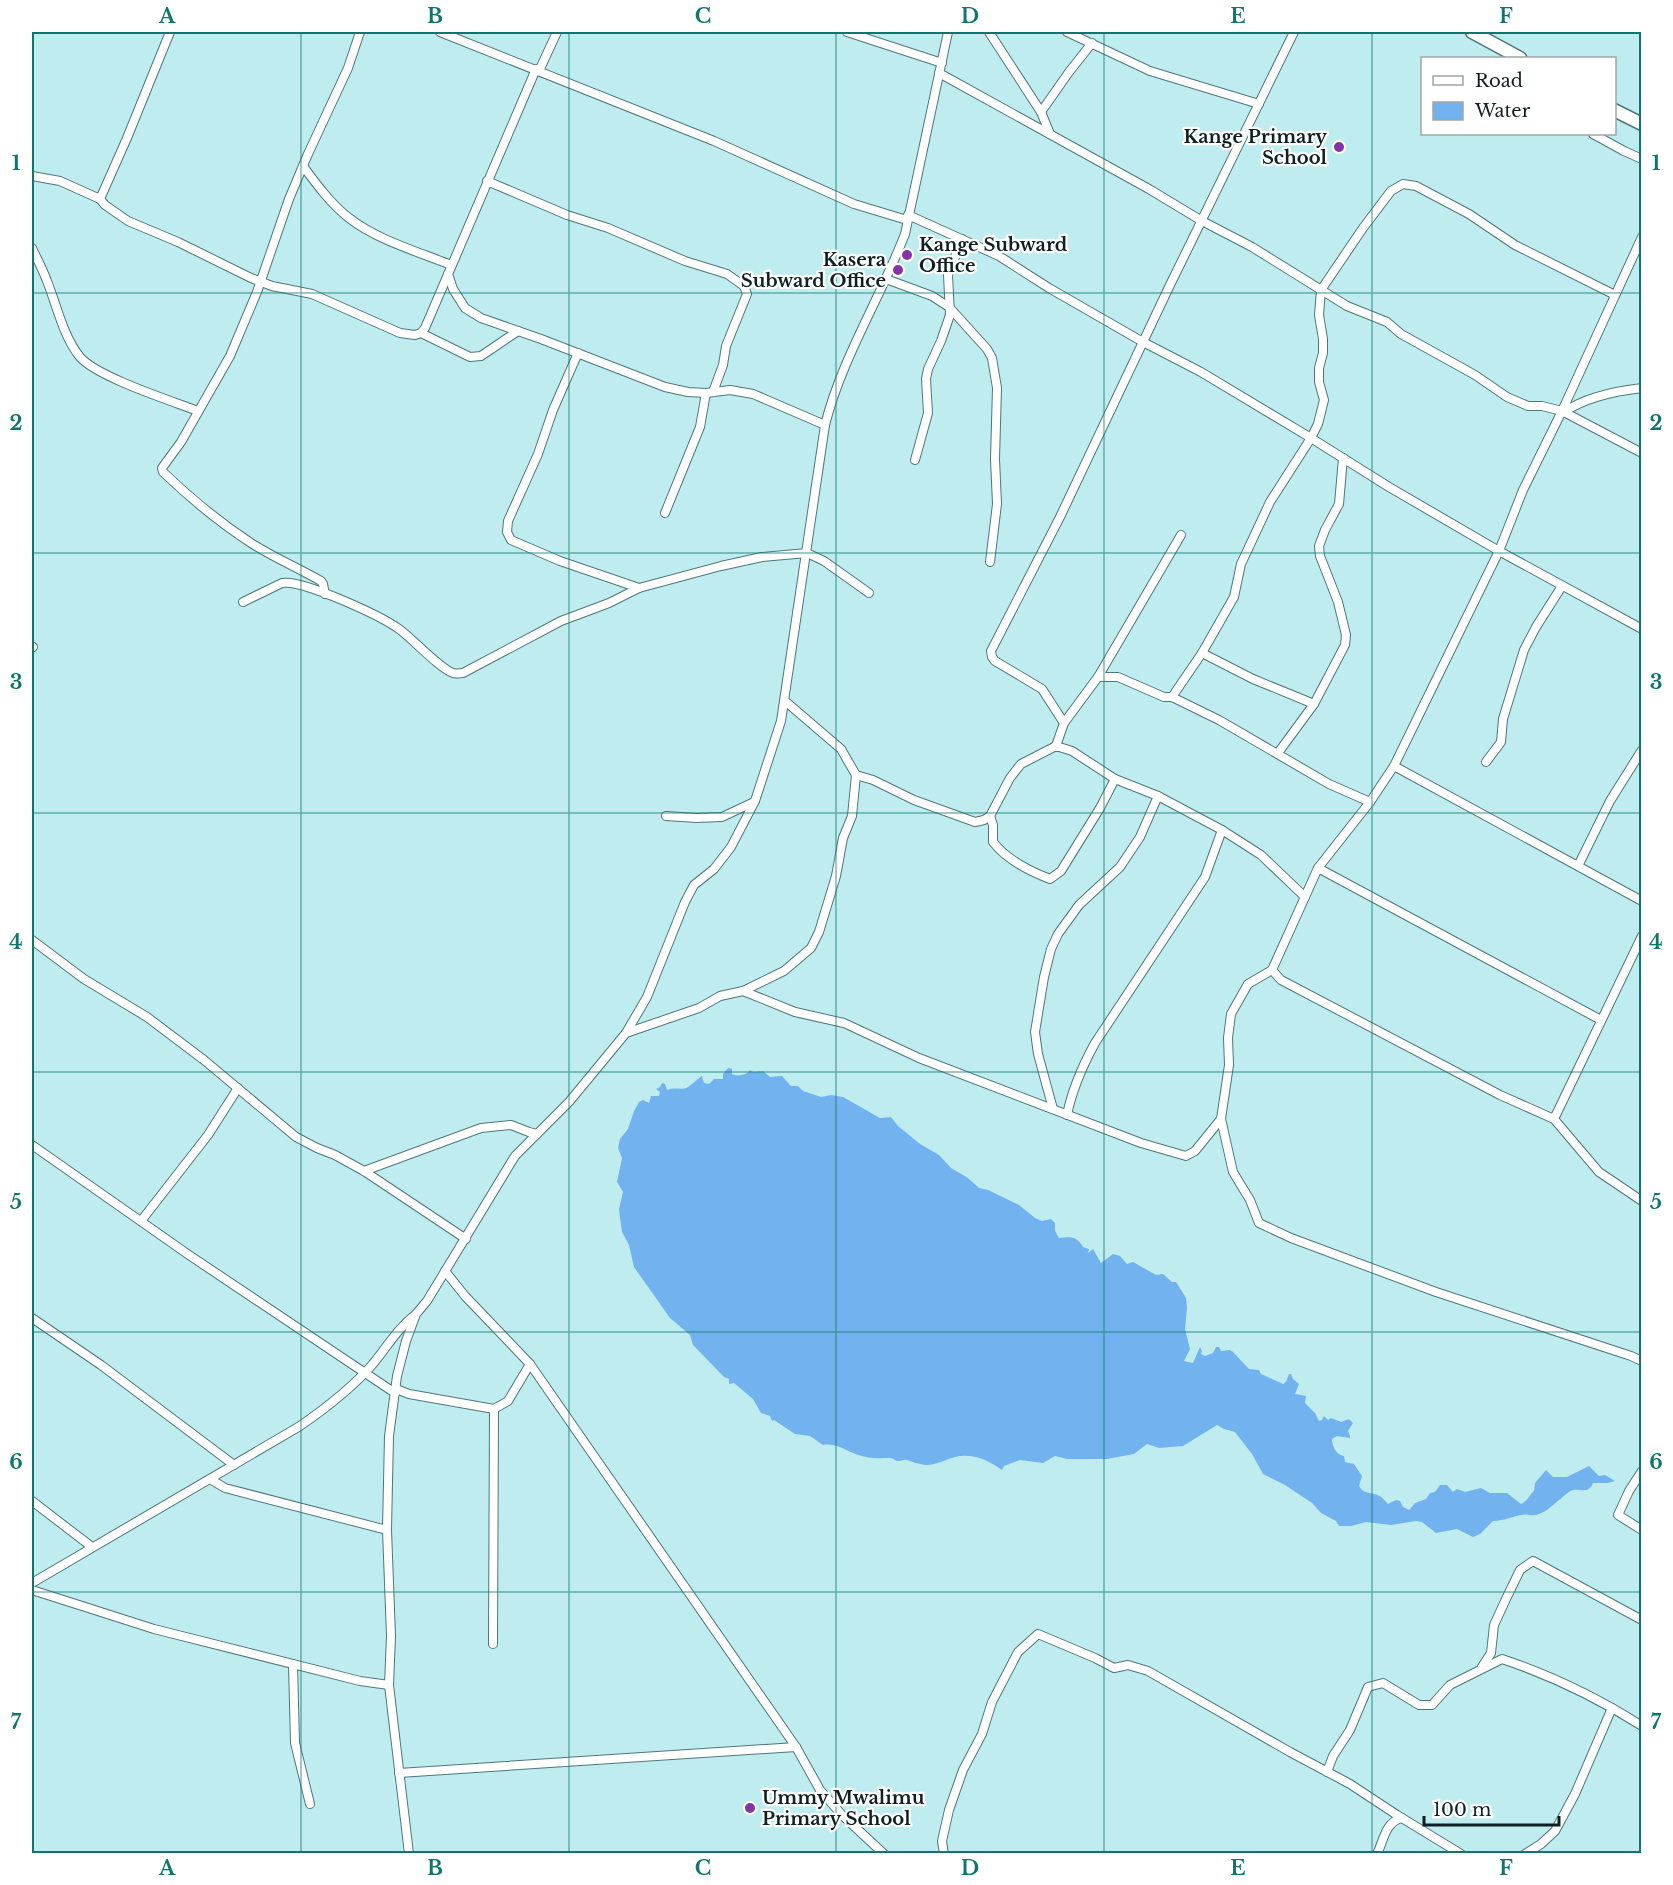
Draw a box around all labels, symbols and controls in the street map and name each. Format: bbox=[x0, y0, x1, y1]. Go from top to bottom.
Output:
text: A bbox=[158, 4, 176, 28]
text: B bbox=[427, 4, 443, 28]
text: C bbox=[695, 4, 711, 28]
text: D bbox=[961, 4, 979, 28]
text: E bbox=[1230, 4, 1246, 28]
text: F bbox=[1499, 4, 1513, 28]
legend bbox=[1421, 57, 1616, 135]
text: Road bbox=[1475, 70, 1523, 92]
text: Water bbox=[1474, 100, 1531, 122]
place label: Kange Primary School bbox=[1183, 126, 1328, 169]
marker: Kange Primary School bbox=[1332, 140, 1346, 154]
text: 1 bbox=[12, 151, 21, 175]
text: 1 bbox=[1652, 151, 1661, 175]
place label: Kange Subward Office bbox=[919, 234, 1068, 277]
marker: Kange Subward Office bbox=[900, 248, 914, 262]
place label: Kasera Subward Office bbox=[741, 249, 887, 292]
marker: Kasera Subward Office bbox=[891, 263, 905, 277]
text: 2 bbox=[9, 411, 23, 435]
text: 2 bbox=[1649, 411, 1663, 435]
text: 3 bbox=[10, 670, 22, 694]
text: 3 bbox=[1650, 670, 1662, 694]
text: 4 bbox=[9, 930, 23, 954]
text: 4 bbox=[1649, 930, 1663, 954]
text: 5 bbox=[10, 1190, 22, 1214]
text: 5 bbox=[1650, 1190, 1662, 1214]
text: 6 bbox=[9, 1450, 23, 1474]
text: 6 bbox=[1649, 1450, 1663, 1474]
text: 7 bbox=[11, 1710, 22, 1734]
text: 7 bbox=[1651, 1710, 1662, 1734]
place label: Ummy Mwalimu Primary School bbox=[762, 1787, 925, 1830]
scale bar bbox=[1424, 1789, 1559, 1827]
text: 100 m bbox=[1433, 1799, 1491, 1821]
marker: Ummy Mwalimu Primary School bbox=[743, 1801, 757, 1815]
text: A bbox=[158, 1856, 176, 1880]
text: B bbox=[427, 1856, 443, 1880]
text: C bbox=[695, 1856, 711, 1880]
text: D bbox=[961, 1856, 979, 1880]
text: E bbox=[1230, 1856, 1246, 1880]
text: F bbox=[1499, 1856, 1513, 1880]

